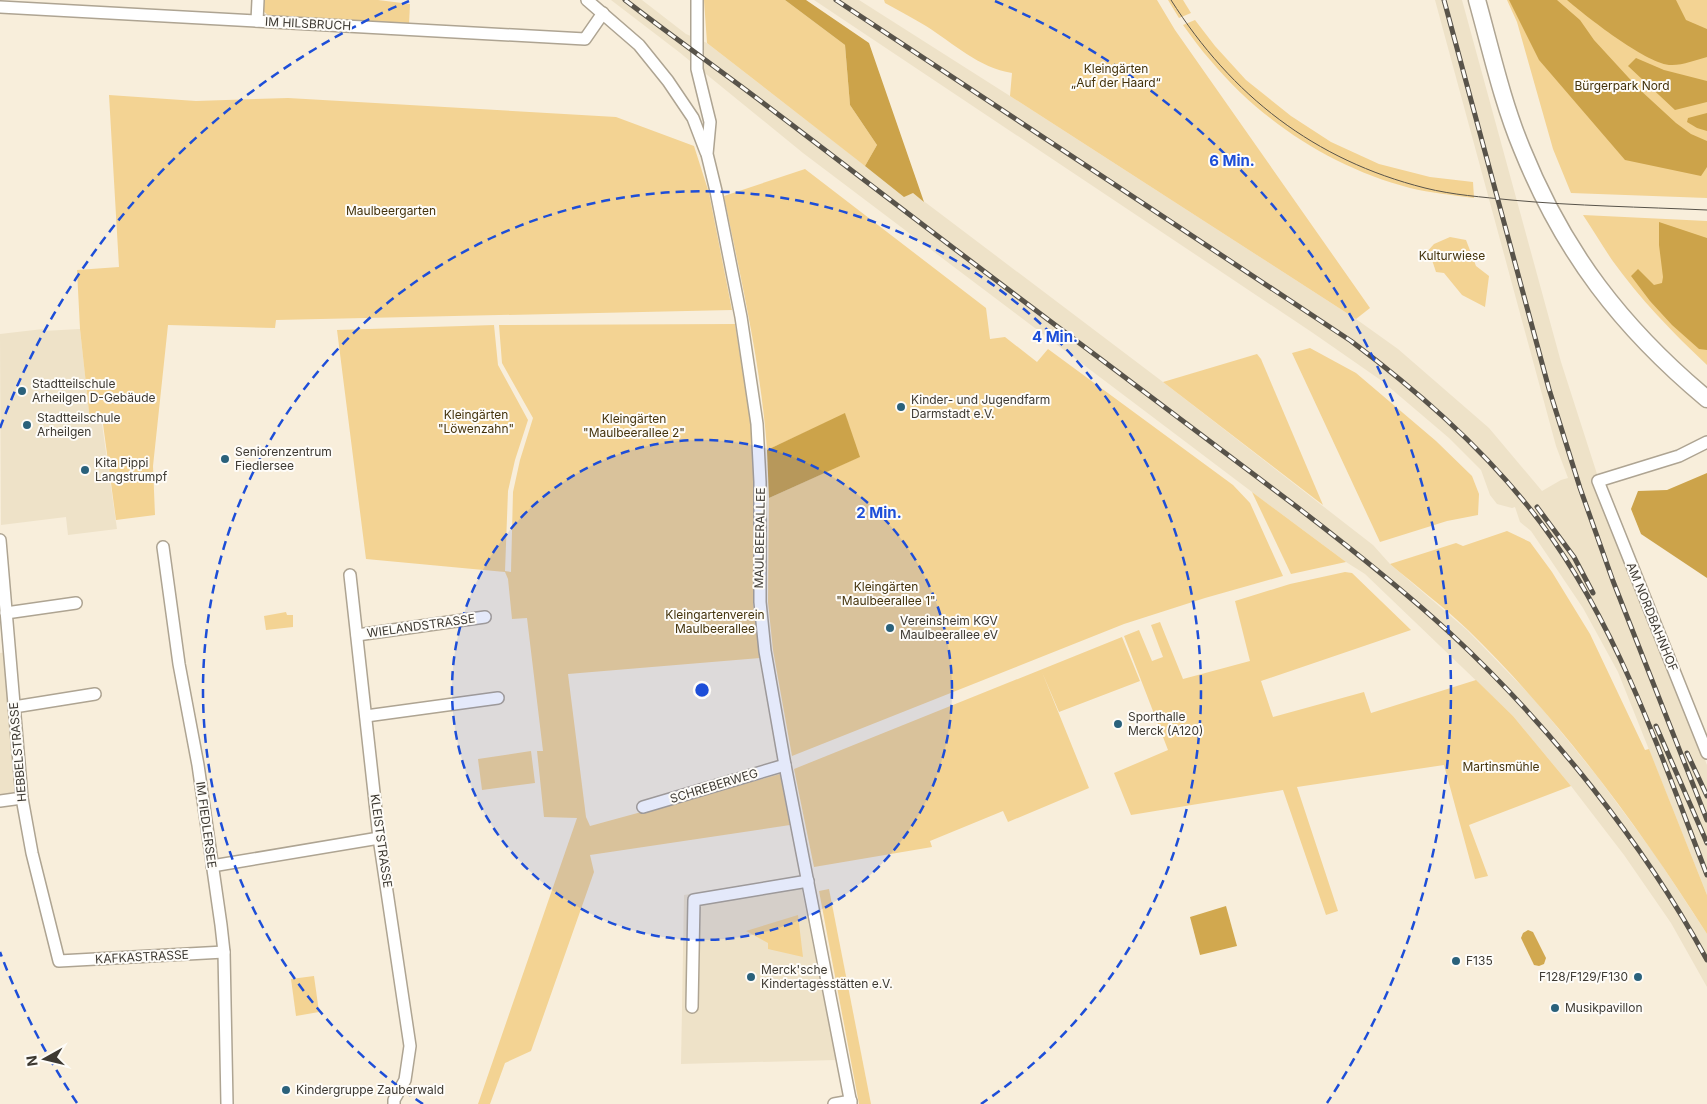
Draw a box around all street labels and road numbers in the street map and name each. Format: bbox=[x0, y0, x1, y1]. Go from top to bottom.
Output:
street label: IM HILSBRUCH bbox=[265, 14, 351, 33]
street label: MAULBEERALLEE bbox=[751, 487, 768, 589]
street label: AM NORDBAHNHOF bbox=[1624, 560, 1681, 674]
street label: WIELANDSTRASSE bbox=[366, 610, 476, 641]
street label: HEBBELSTRASSE bbox=[6, 702, 29, 802]
street label: SCHREBERWEG bbox=[668, 765, 760, 806]
street label: IM FIEDLERSEE bbox=[193, 781, 220, 869]
street label: KLEISTSTRASSE bbox=[367, 793, 396, 889]
street label: KAFKASTRASSE bbox=[95, 947, 189, 966]

